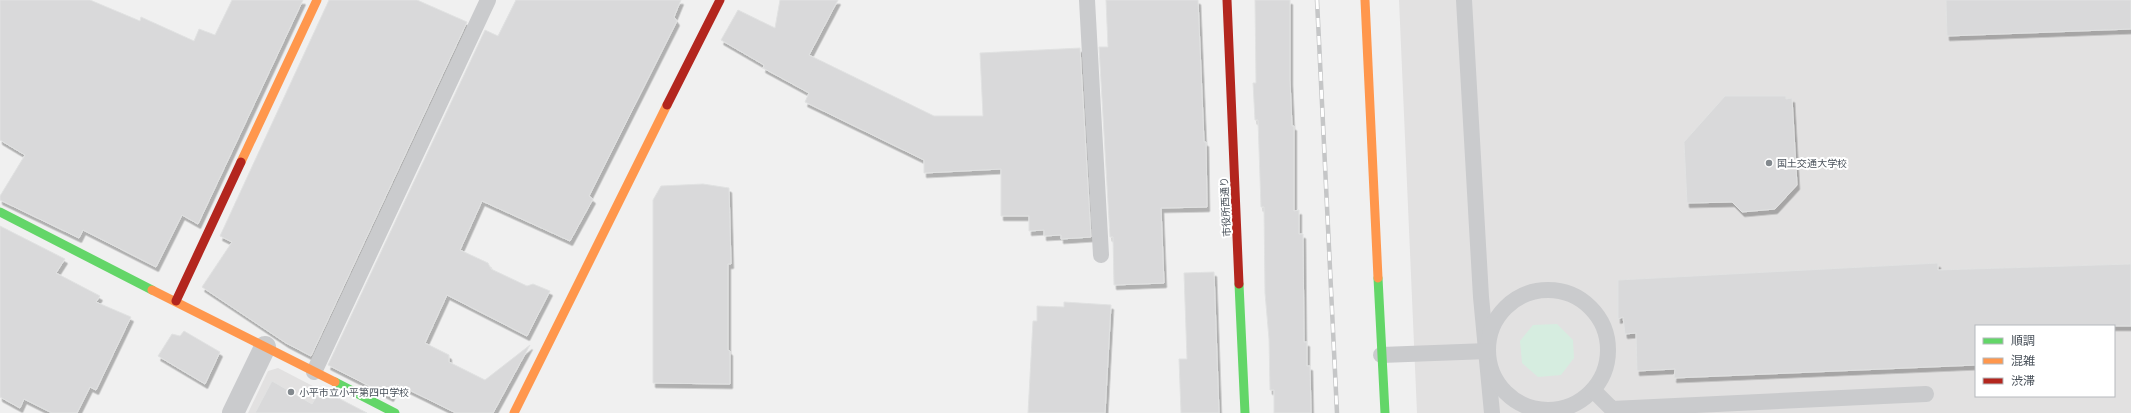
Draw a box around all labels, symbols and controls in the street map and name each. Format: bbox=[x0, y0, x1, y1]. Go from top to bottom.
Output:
marker: 国土交通大学校 bbox=[1764, 158, 1774, 168]
place label: 国土交通大学校 bbox=[1777, 158, 1847, 169]
street label: 市役所西通り bbox=[1218, 177, 1233, 237]
legend bbox=[1975, 325, 2115, 397]
text: 順調 bbox=[2011, 334, 2035, 348]
text: 混雑 bbox=[2011, 354, 2035, 368]
text: 渋滞 bbox=[2011, 374, 2035, 388]
marker: 小平市立小平第四中学校 bbox=[286, 387, 296, 397]
place label: 小平市立小平第四中学校 bbox=[299, 387, 409, 398]

